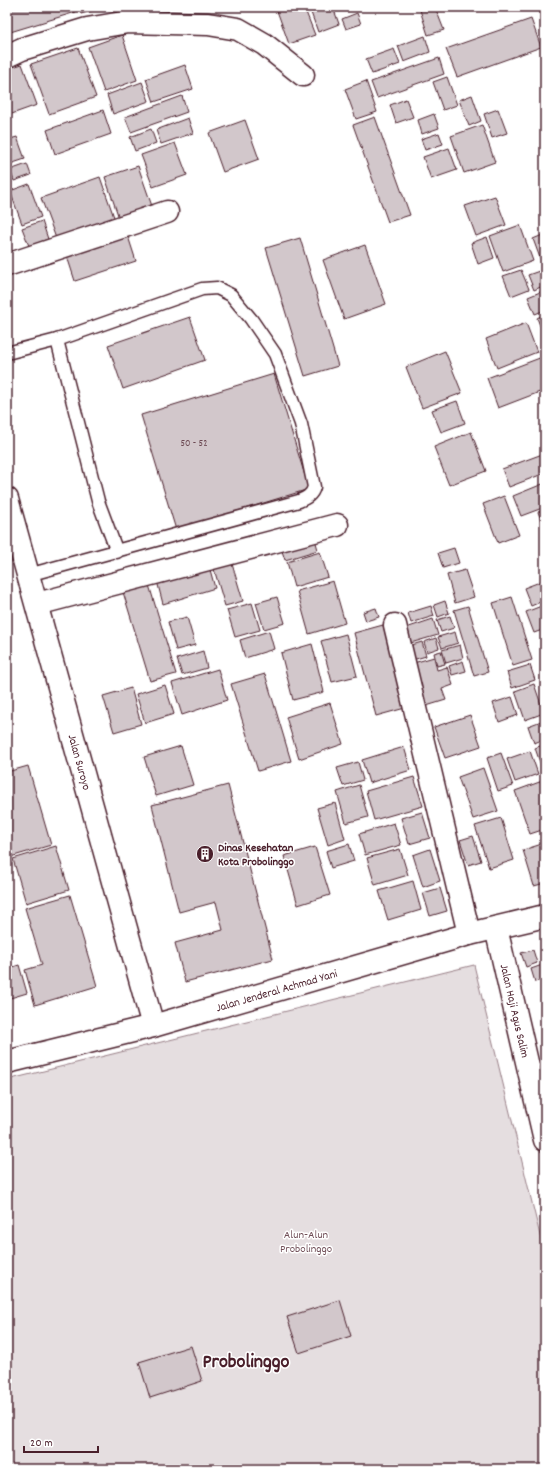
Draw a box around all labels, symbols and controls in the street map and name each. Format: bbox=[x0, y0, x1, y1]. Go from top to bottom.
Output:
house number: 50 - 52 bbox=[180, 437, 208, 451]
street label: Jalan Suroyo bbox=[63, 733, 94, 792]
place label: Dinas Kesehatan Kota Probolinggo bbox=[218, 840, 295, 871]
building icon: Dinas Kesehatan Kota Probolinggo bbox=[195, 844, 215, 864]
street label: Jalan Haji Agus Salim bbox=[495, 963, 533, 1060]
street label: Jalan Jenderal Achmad Yani bbox=[214, 966, 340, 1017]
park label: Alun-Alun Probolinggo bbox=[280, 1227, 332, 1258]
district label: Probolinggo bbox=[202, 1349, 290, 1377]
scale bar bbox=[24, 1428, 98, 1454]
text: 20 m bbox=[30, 1435, 53, 1452]

